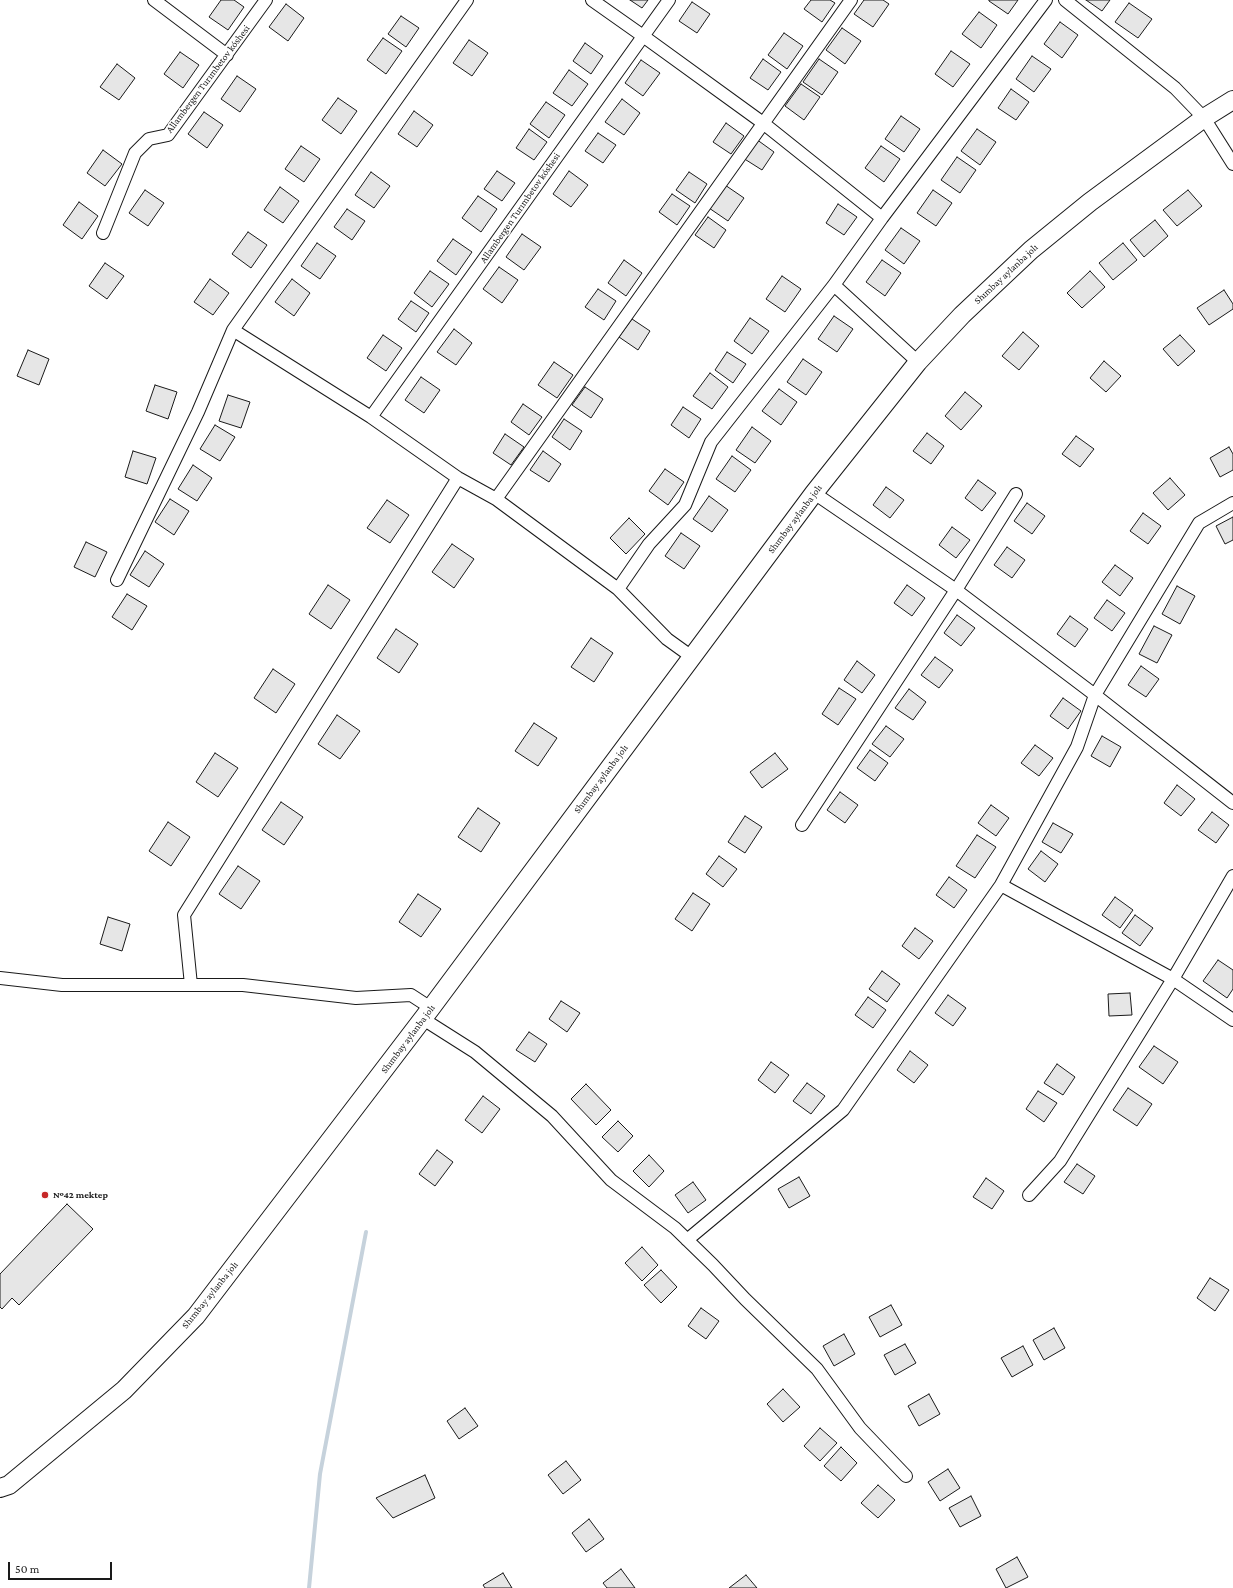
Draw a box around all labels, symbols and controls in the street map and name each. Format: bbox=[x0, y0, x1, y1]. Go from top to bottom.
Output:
street label: Allambergen Turımbetov kóshesi bbox=[164, 23, 252, 135]
street label: Allambergen Turımbetov kóshesi bbox=[477, 151, 563, 265]
street label: Shımbay aylanba jolı bbox=[972, 241, 1040, 307]
street label: Shımbay aylanba jolı bbox=[765, 482, 825, 556]
street label: Shımbay aylanba jolı bbox=[571, 742, 631, 816]
street label: Shımbay aylanba jolı bbox=[378, 1002, 438, 1076]
place label: №42 mektep bbox=[53, 1189, 108, 1201]
marker: №42 mektep bbox=[40, 1190, 50, 1200]
street label: Shımbay aylanba jolı bbox=[179, 1259, 241, 1331]
scale bar bbox=[10, 1554, 114, 1580]
text: 50 m bbox=[15, 1562, 39, 1576]

